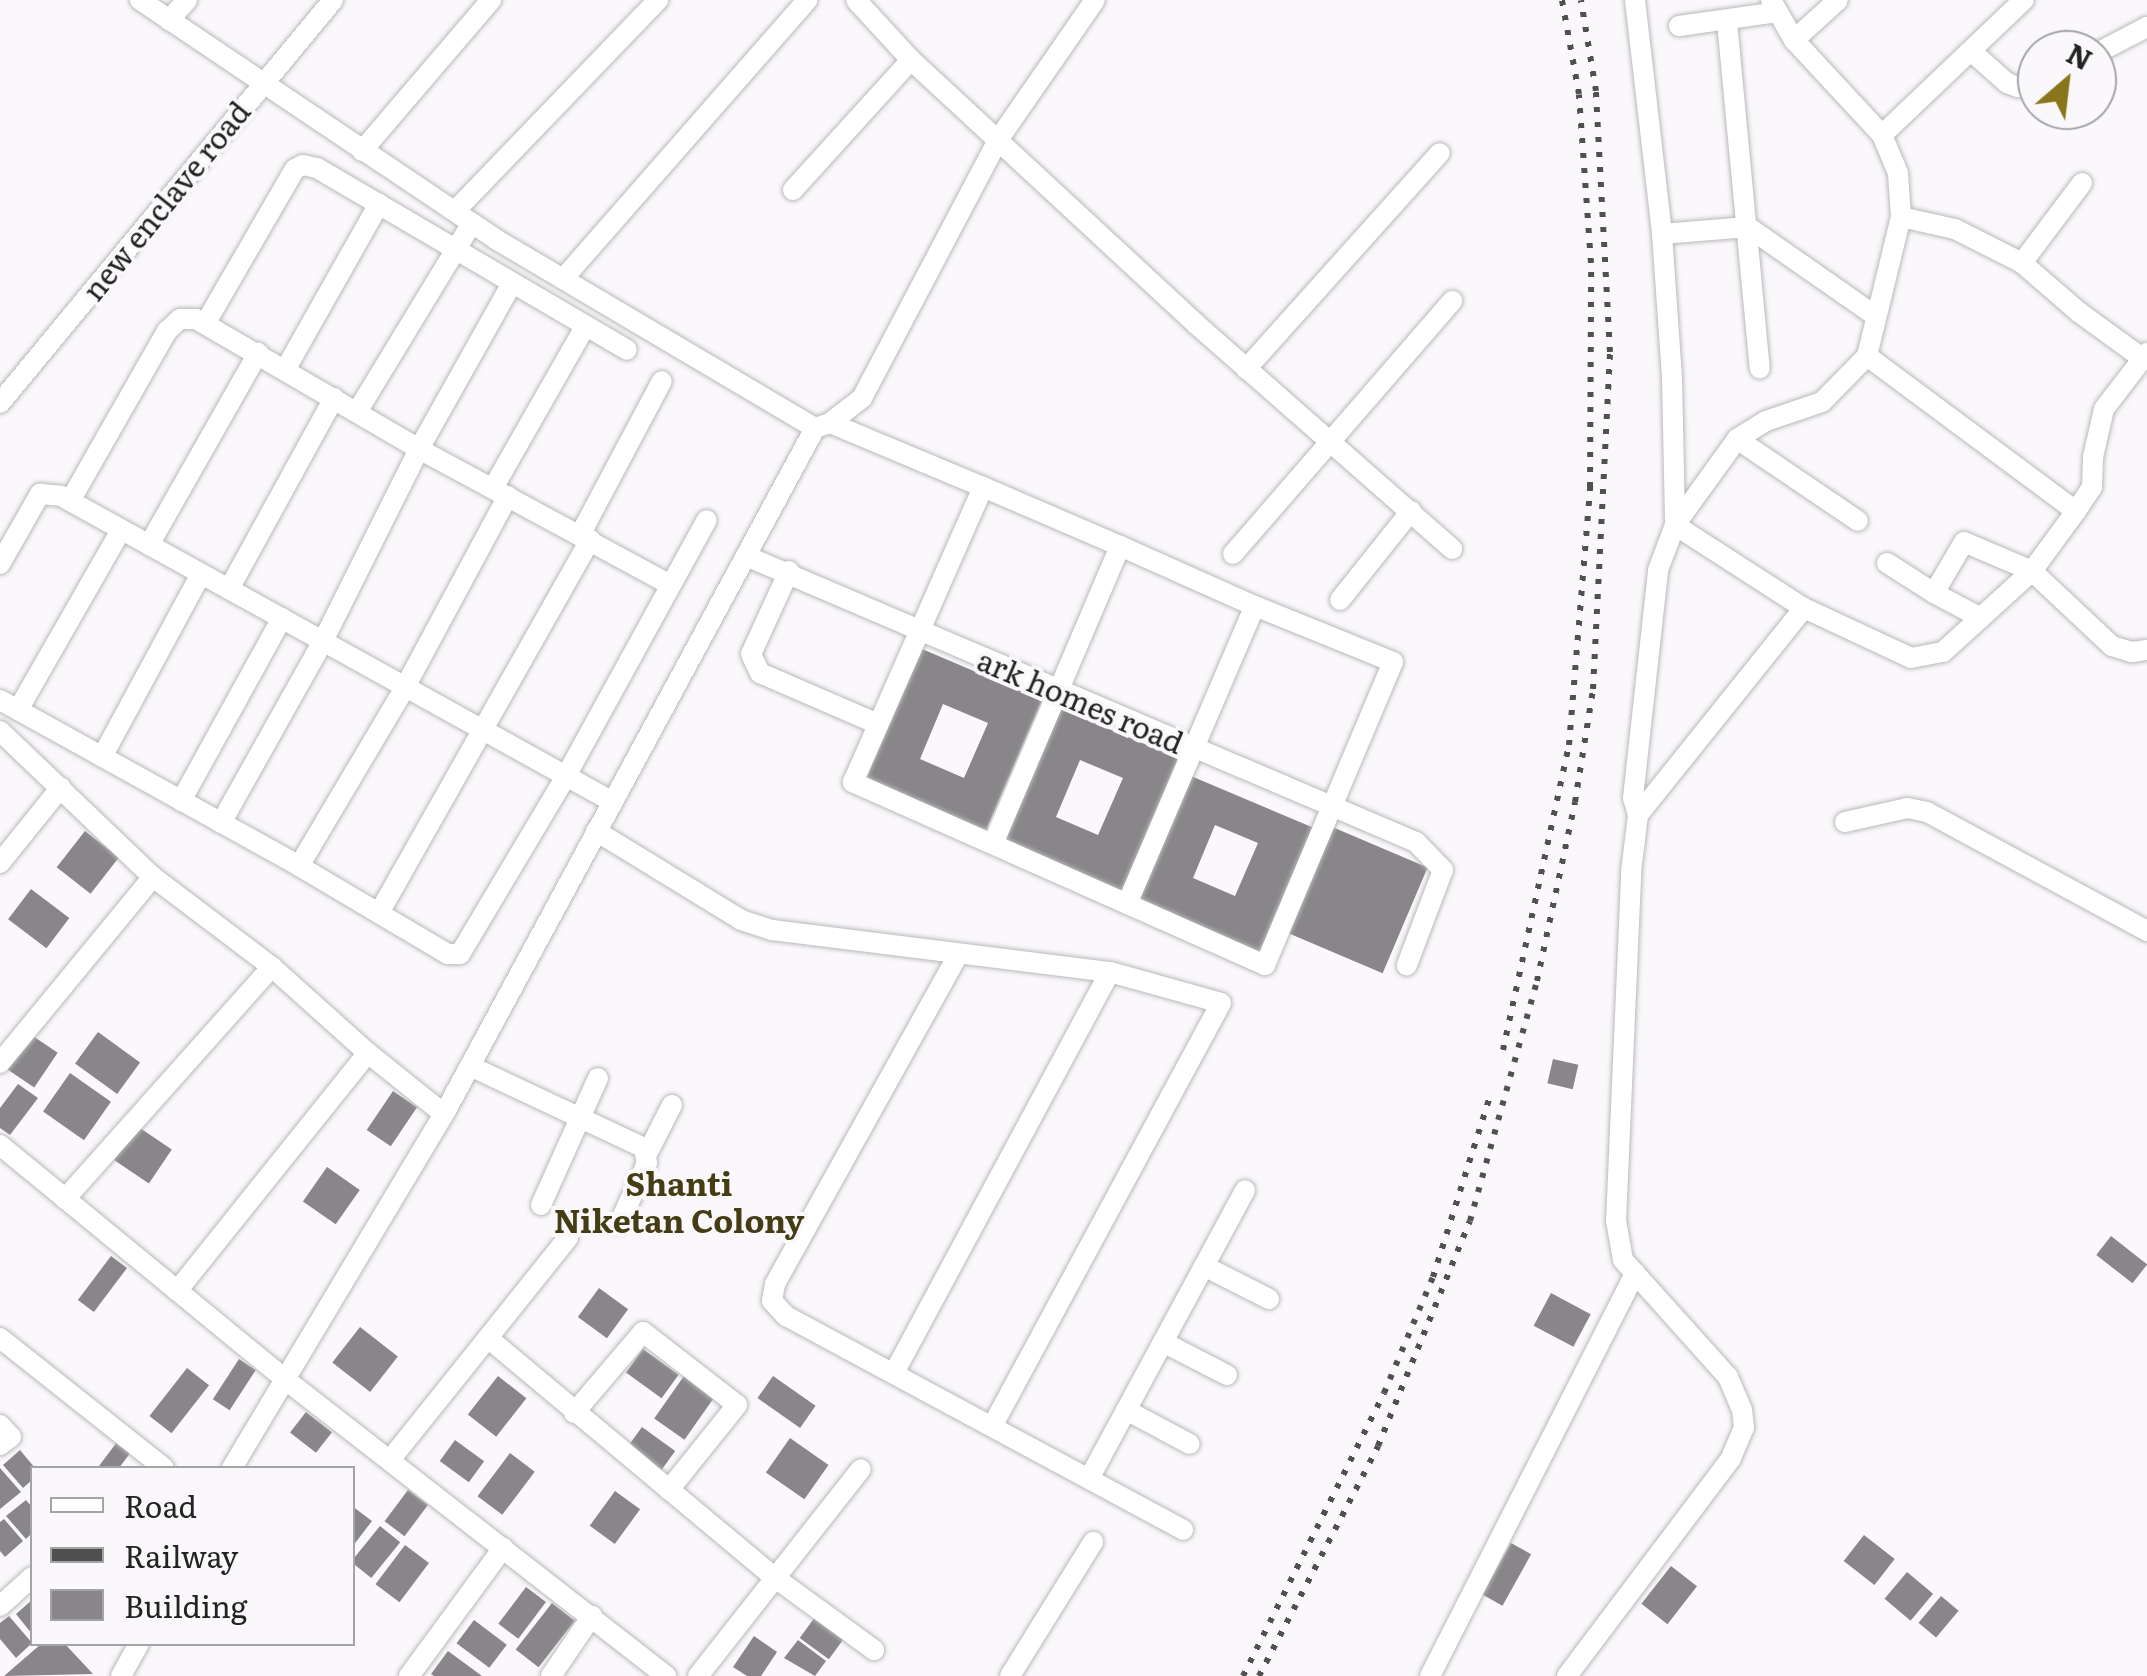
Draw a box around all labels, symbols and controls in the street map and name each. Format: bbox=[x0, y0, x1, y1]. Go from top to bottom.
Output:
north arrow bbox=[2017, 30, 2117, 130]
text: N bbox=[2060, 31, 2100, 79]
street label: new enclave road bbox=[74, 93, 256, 307]
street label: ark homes road bbox=[973, 640, 1189, 760]
district label: Shanti Niketan Colony bbox=[554, 1164, 804, 1239]
legend bbox=[30, 1466, 355, 1646]
text: Road bbox=[124, 1483, 197, 1527]
text: Railway bbox=[124, 1533, 238, 1577]
text: Building bbox=[124, 1583, 248, 1627]

